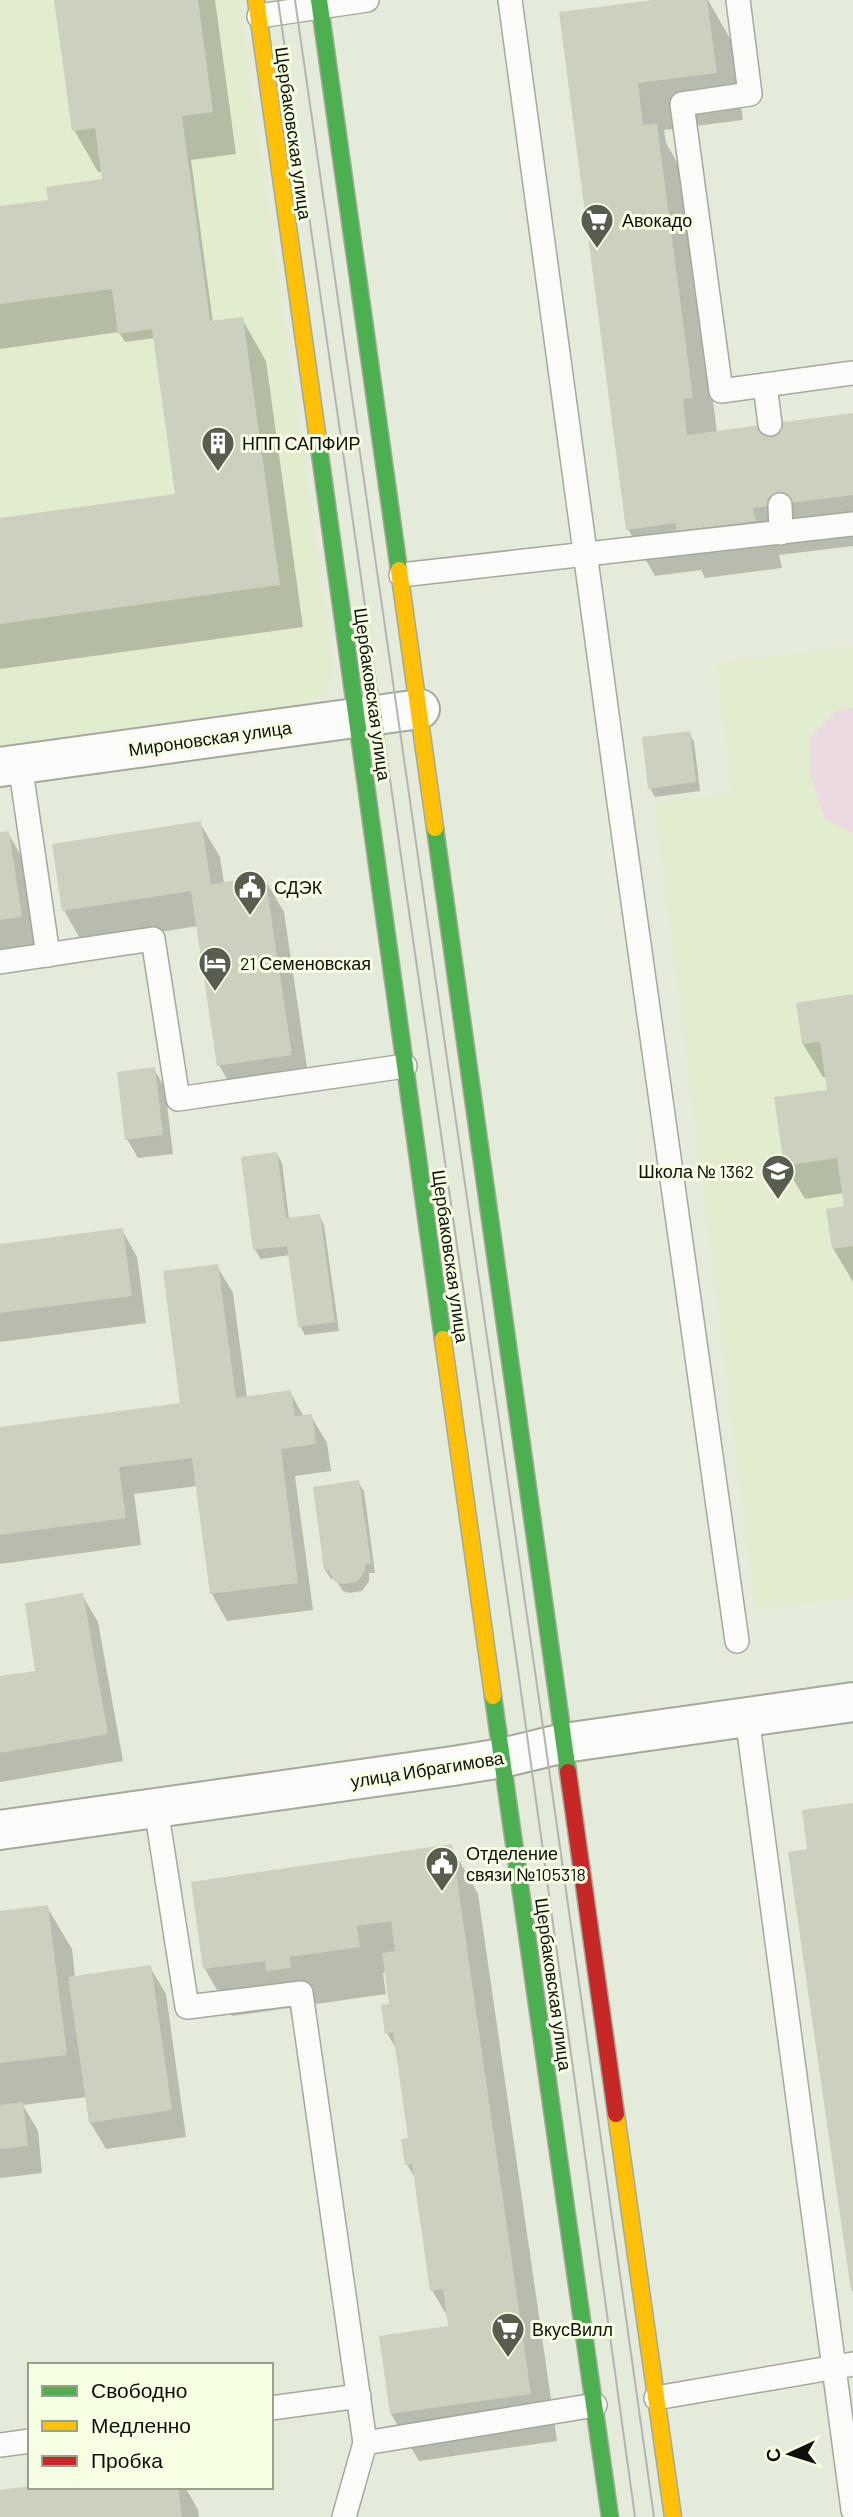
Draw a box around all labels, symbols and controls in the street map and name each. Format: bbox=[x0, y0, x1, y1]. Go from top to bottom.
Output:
street label: Щербаковская улица bbox=[271, 45, 317, 222]
supermarket icon: Авокадо bbox=[578, 201, 616, 250]
place label: Авокадо bbox=[622, 209, 692, 231]
building icon: НПП САПФИР bbox=[199, 424, 237, 473]
place label: НПП САПФИР bbox=[242, 432, 360, 454]
street label: Щербаковская улица bbox=[350, 606, 396, 783]
street label: Мироновская улица bbox=[127, 716, 294, 760]
public building icon: СДЭК bbox=[231, 868, 269, 917]
place label: СДЭК bbox=[274, 876, 323, 898]
hotel icon: 21 Семеновская bbox=[196, 944, 234, 993]
place label: 21 Семеновская bbox=[240, 952, 371, 974]
school or university icon: Школа № 1362 bbox=[759, 1152, 797, 1201]
place label: Школа № 1362 bbox=[638, 1160, 754, 1182]
street label: Щербаковская улица bbox=[428, 1168, 474, 1345]
street label: улица Ибрагимова bbox=[349, 1746, 506, 1792]
place label: Отделение связи №105318 bbox=[466, 1842, 586, 1885]
public building icon: Отделение связи №105318 bbox=[423, 1844, 461, 1893]
street label: Щербаковская улица bbox=[531, 1896, 577, 2073]
supermarket icon: ВкусВилл bbox=[489, 2310, 527, 2359]
place label: ВкусВилл bbox=[532, 2318, 613, 2340]
legend bbox=[28, 2363, 273, 2489]
text: Свободно bbox=[91, 2377, 188, 2402]
text: Медленно bbox=[91, 2412, 191, 2437]
north arrow bbox=[755, 2419, 825, 2489]
text: Пробка bbox=[91, 2447, 163, 2472]
text: С bbox=[761, 2447, 784, 2463]

